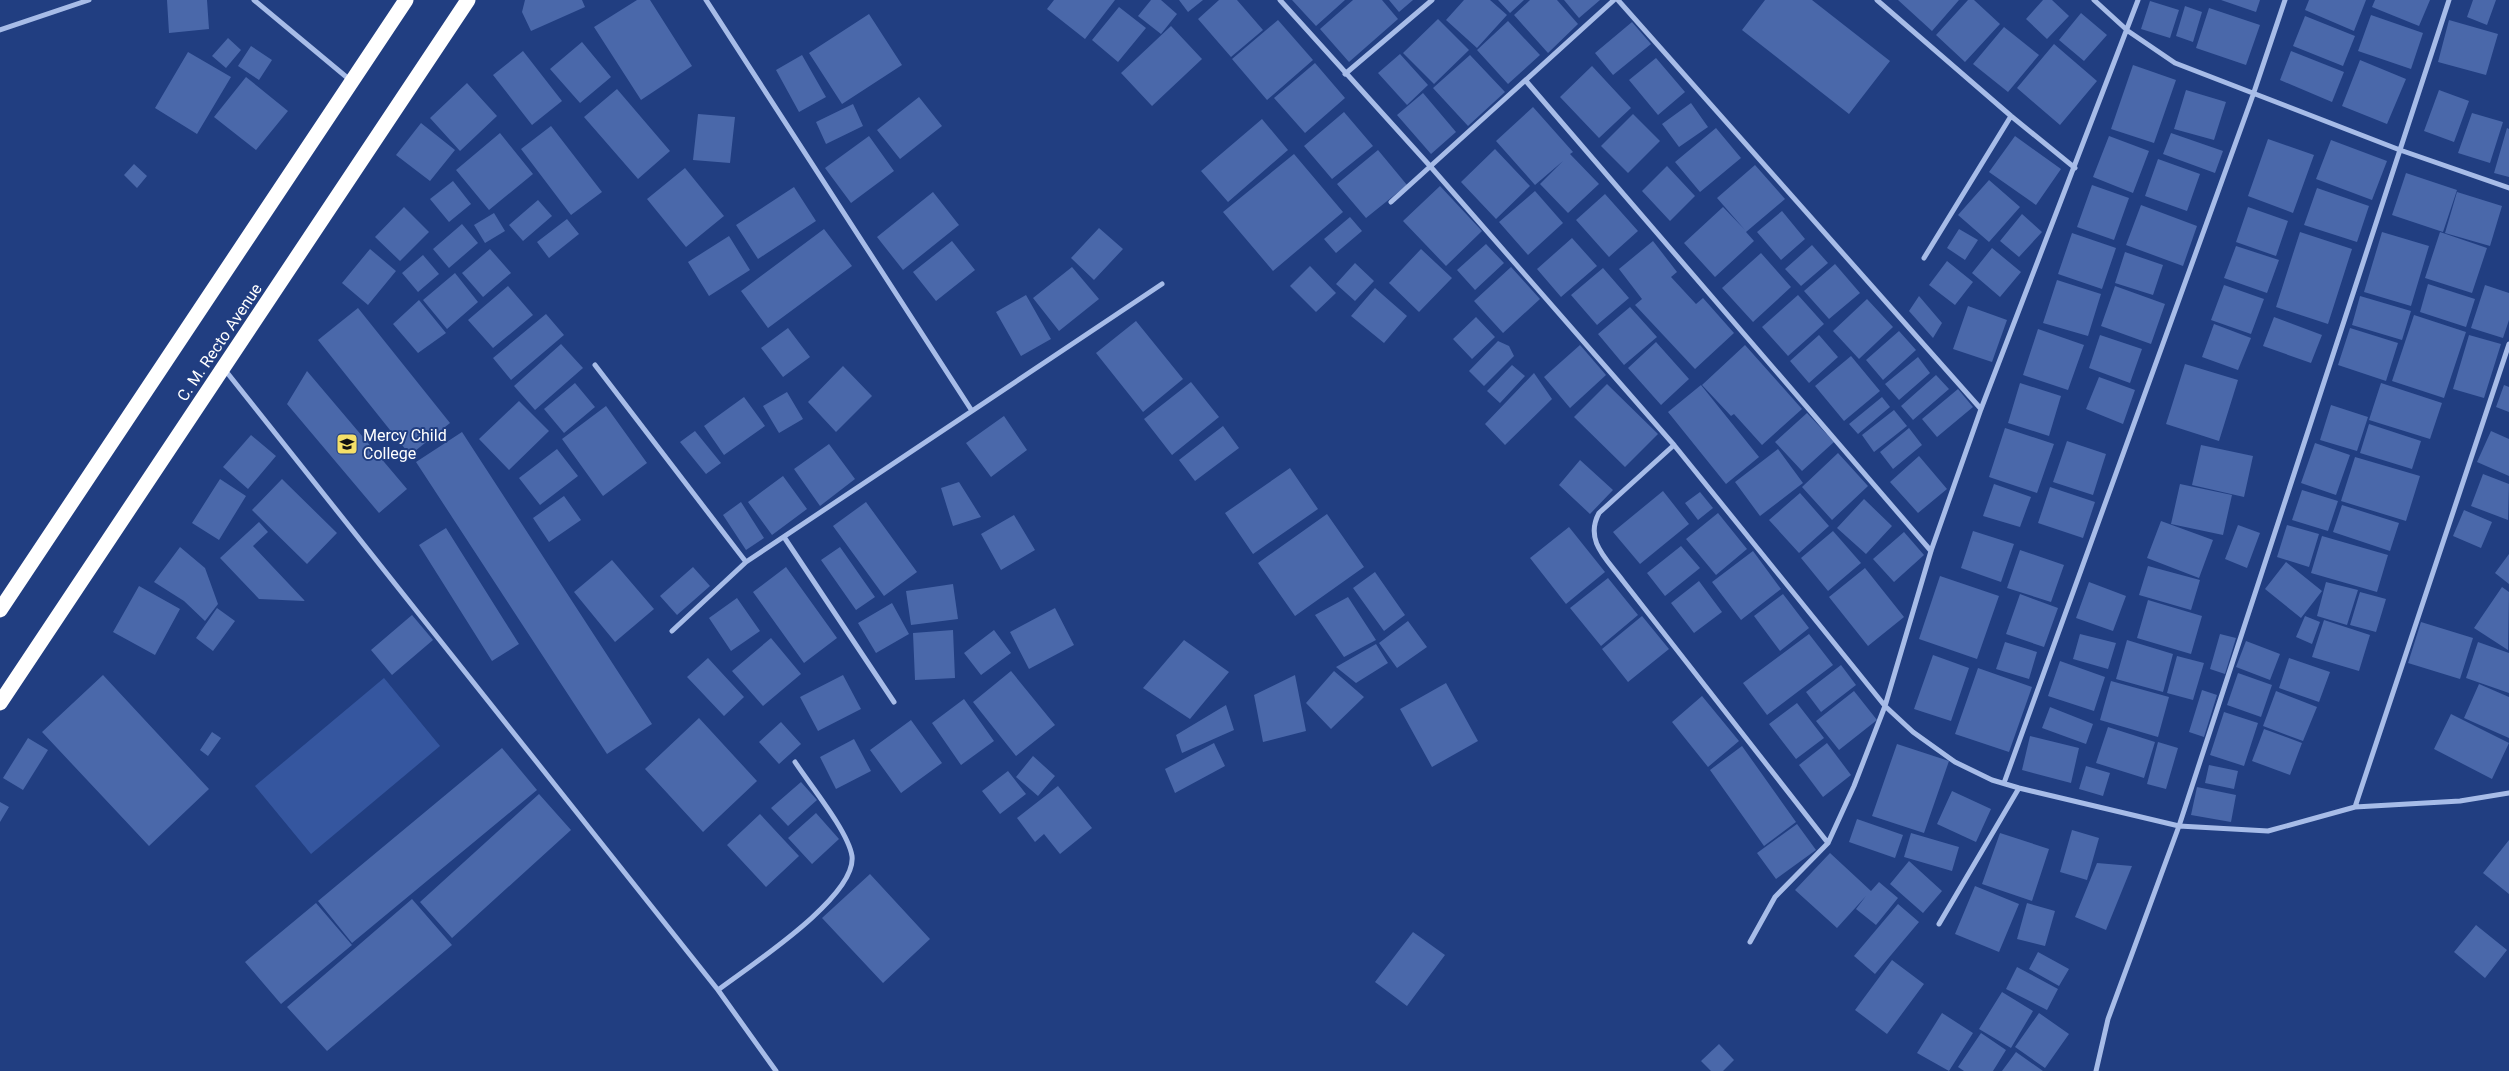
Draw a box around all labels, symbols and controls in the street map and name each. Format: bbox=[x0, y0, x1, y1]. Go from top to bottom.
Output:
street label: C. M. Recto Avenue bbox=[173, 280, 266, 405]
place label: Mercy Child College bbox=[363, 426, 447, 463]
school or university icon: Mercy Child College bbox=[335, 432, 359, 456]

